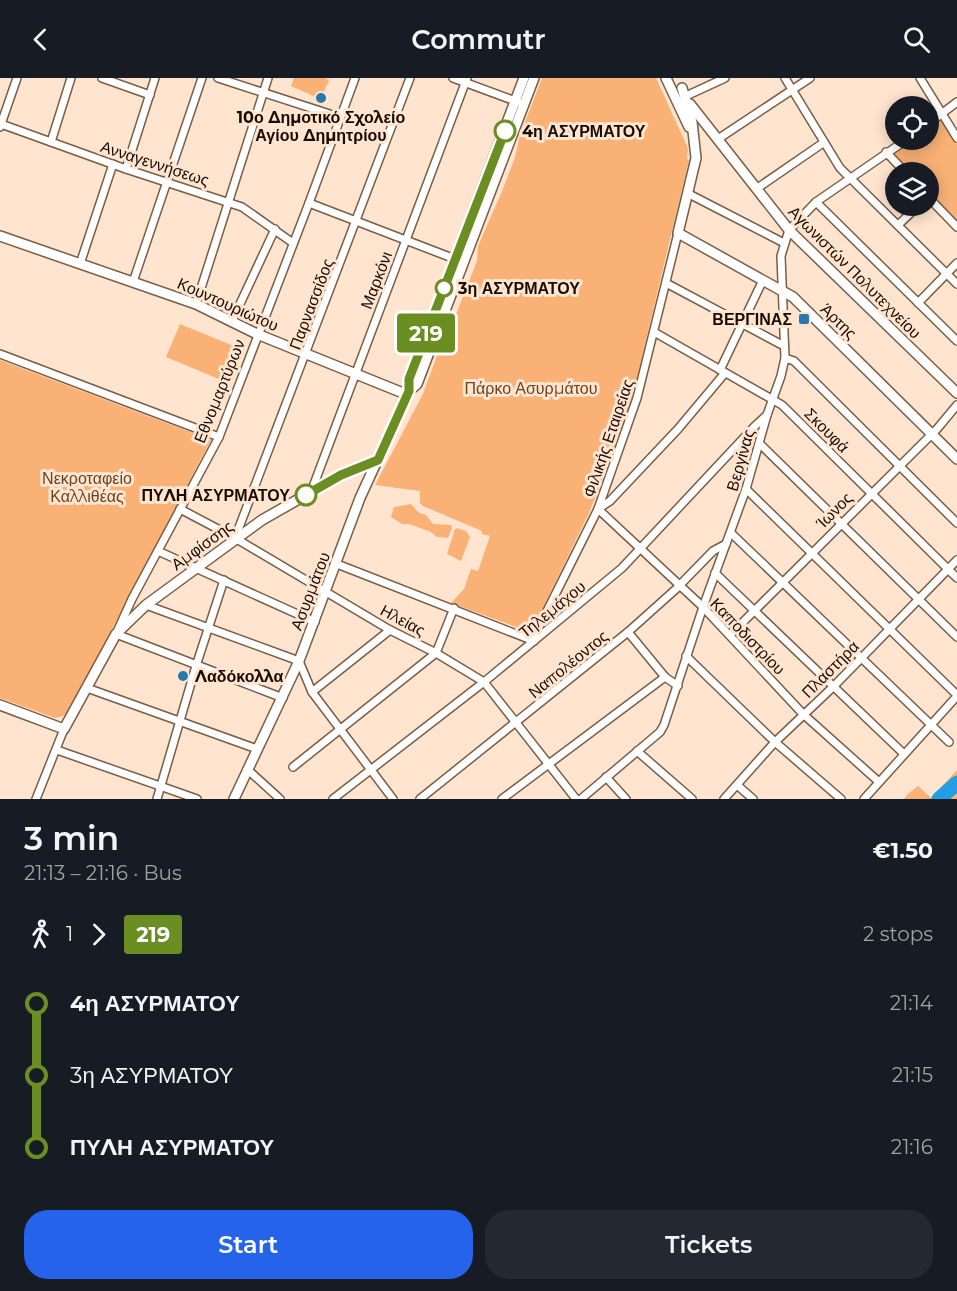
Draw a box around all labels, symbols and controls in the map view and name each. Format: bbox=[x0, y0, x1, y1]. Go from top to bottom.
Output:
icon: back bbox=[24, 23, 57, 56]
text: Commutr bbox=[411, 23, 546, 56]
icon: search bbox=[900, 23, 933, 56]
marker: 10ο Δημοτικό Σχολείο Αγίου Δημητρίου bbox=[314, 91, 328, 105]
map controls bbox=[885, 96, 939, 216]
button: locate bbox=[885, 96, 939, 150]
place label: 10ο Δημοτικό Σχολείο Αγίου Δημητρίου bbox=[237, 108, 405, 145]
marker: 4η ΑΣΥΡΜΑΤΟΥ bbox=[494, 120, 516, 142]
place label: 4η ΑΣΥΡΜΑΤΟΥ bbox=[522, 122, 646, 141]
street label: Ανναγεννήσεως bbox=[98, 137, 212, 190]
button: layers bbox=[885, 162, 939, 216]
street label: Αγωνιστών Πολυτεχνείου bbox=[785, 202, 925, 342]
street label: Μαρκόνι bbox=[357, 248, 396, 312]
street label: Παρνασσίδος bbox=[285, 256, 338, 352]
street label: Κουντουριώτου bbox=[174, 274, 281, 335]
marker: 3η ΑΣΥΡΜΑΤΟΥ bbox=[435, 279, 453, 297]
place label: 3η ΑΣΥΡΜΑΤΟΥ bbox=[457, 279, 580, 298]
street label: Άρτης bbox=[817, 300, 861, 343]
place label: ΒΕΡΓΙΝΑΣ bbox=[712, 310, 792, 329]
marker: ΒΕΡΓΙΝΑΣ bbox=[797, 312, 811, 326]
line badge: 219 bbox=[392, 314, 460, 352]
text: 219 bbox=[409, 321, 443, 346]
street label: Εθνομαρτύρων bbox=[190, 337, 249, 446]
street label: Φιλικής Εταιρείας bbox=[579, 376, 638, 500]
park label: Πάρκο Ασυρμάτου bbox=[464, 379, 598, 398]
street label: Σκουφά bbox=[800, 404, 853, 457]
street label: Βεργίνας bbox=[723, 427, 758, 493]
park label: Νεκροταφείο Καλλιθέας bbox=[42, 469, 132, 506]
marker: ΠΥΛΗ ΑΣΥΡΜΑΤΟΥ bbox=[295, 484, 317, 506]
place label: ΠΥΛΗ ΑΣΥΡΜΑΤΟΥ bbox=[142, 486, 290, 505]
street label: Ίωνος bbox=[812, 488, 857, 533]
street label: Αμφίσσης bbox=[168, 516, 237, 574]
street label: Ασυρμάτου bbox=[287, 549, 334, 633]
street label: Τηλεμάχου bbox=[515, 577, 589, 642]
street label: Καποδιστρίου bbox=[706, 594, 789, 679]
street label: Ηλείας bbox=[377, 601, 429, 640]
street label: Ναπολέοντος bbox=[525, 626, 612, 702]
street label: Πλαστήρα bbox=[798, 637, 863, 702]
place label: Λαδόκολλα bbox=[194, 667, 284, 686]
marker: Λαδόκολλα bbox=[176, 669, 190, 683]
text: 3 min bbox=[24, 818, 119, 858]
text: €1.50 bbox=[873, 837, 933, 864]
text: 21:13 – 21:16 · Bus bbox=[24, 861, 182, 885]
icon: walk bbox=[24, 918, 57, 951]
icon: forward bbox=[82, 918, 115, 951]
text: 1 bbox=[66, 922, 73, 946]
text: 219 bbox=[136, 922, 170, 947]
text: 2 stops bbox=[863, 922, 933, 946]
text: 4η ΑΣΥΡΜΑΤΟΥ bbox=[70, 990, 240, 1017]
text: 21:14 bbox=[890, 991, 933, 1015]
text: 3η ΑΣΥΡΜΑΤΟΥ bbox=[70, 1062, 234, 1089]
text: 21:15 bbox=[892, 1063, 933, 1087]
text: ΠΥΛΗ ΑΣΥΡΜΑΤΟΥ bbox=[70, 1134, 274, 1161]
text: 21:16 bbox=[891, 1135, 933, 1159]
button: Start bbox=[24, 1210, 473, 1279]
button: Tickets bbox=[485, 1210, 933, 1279]

